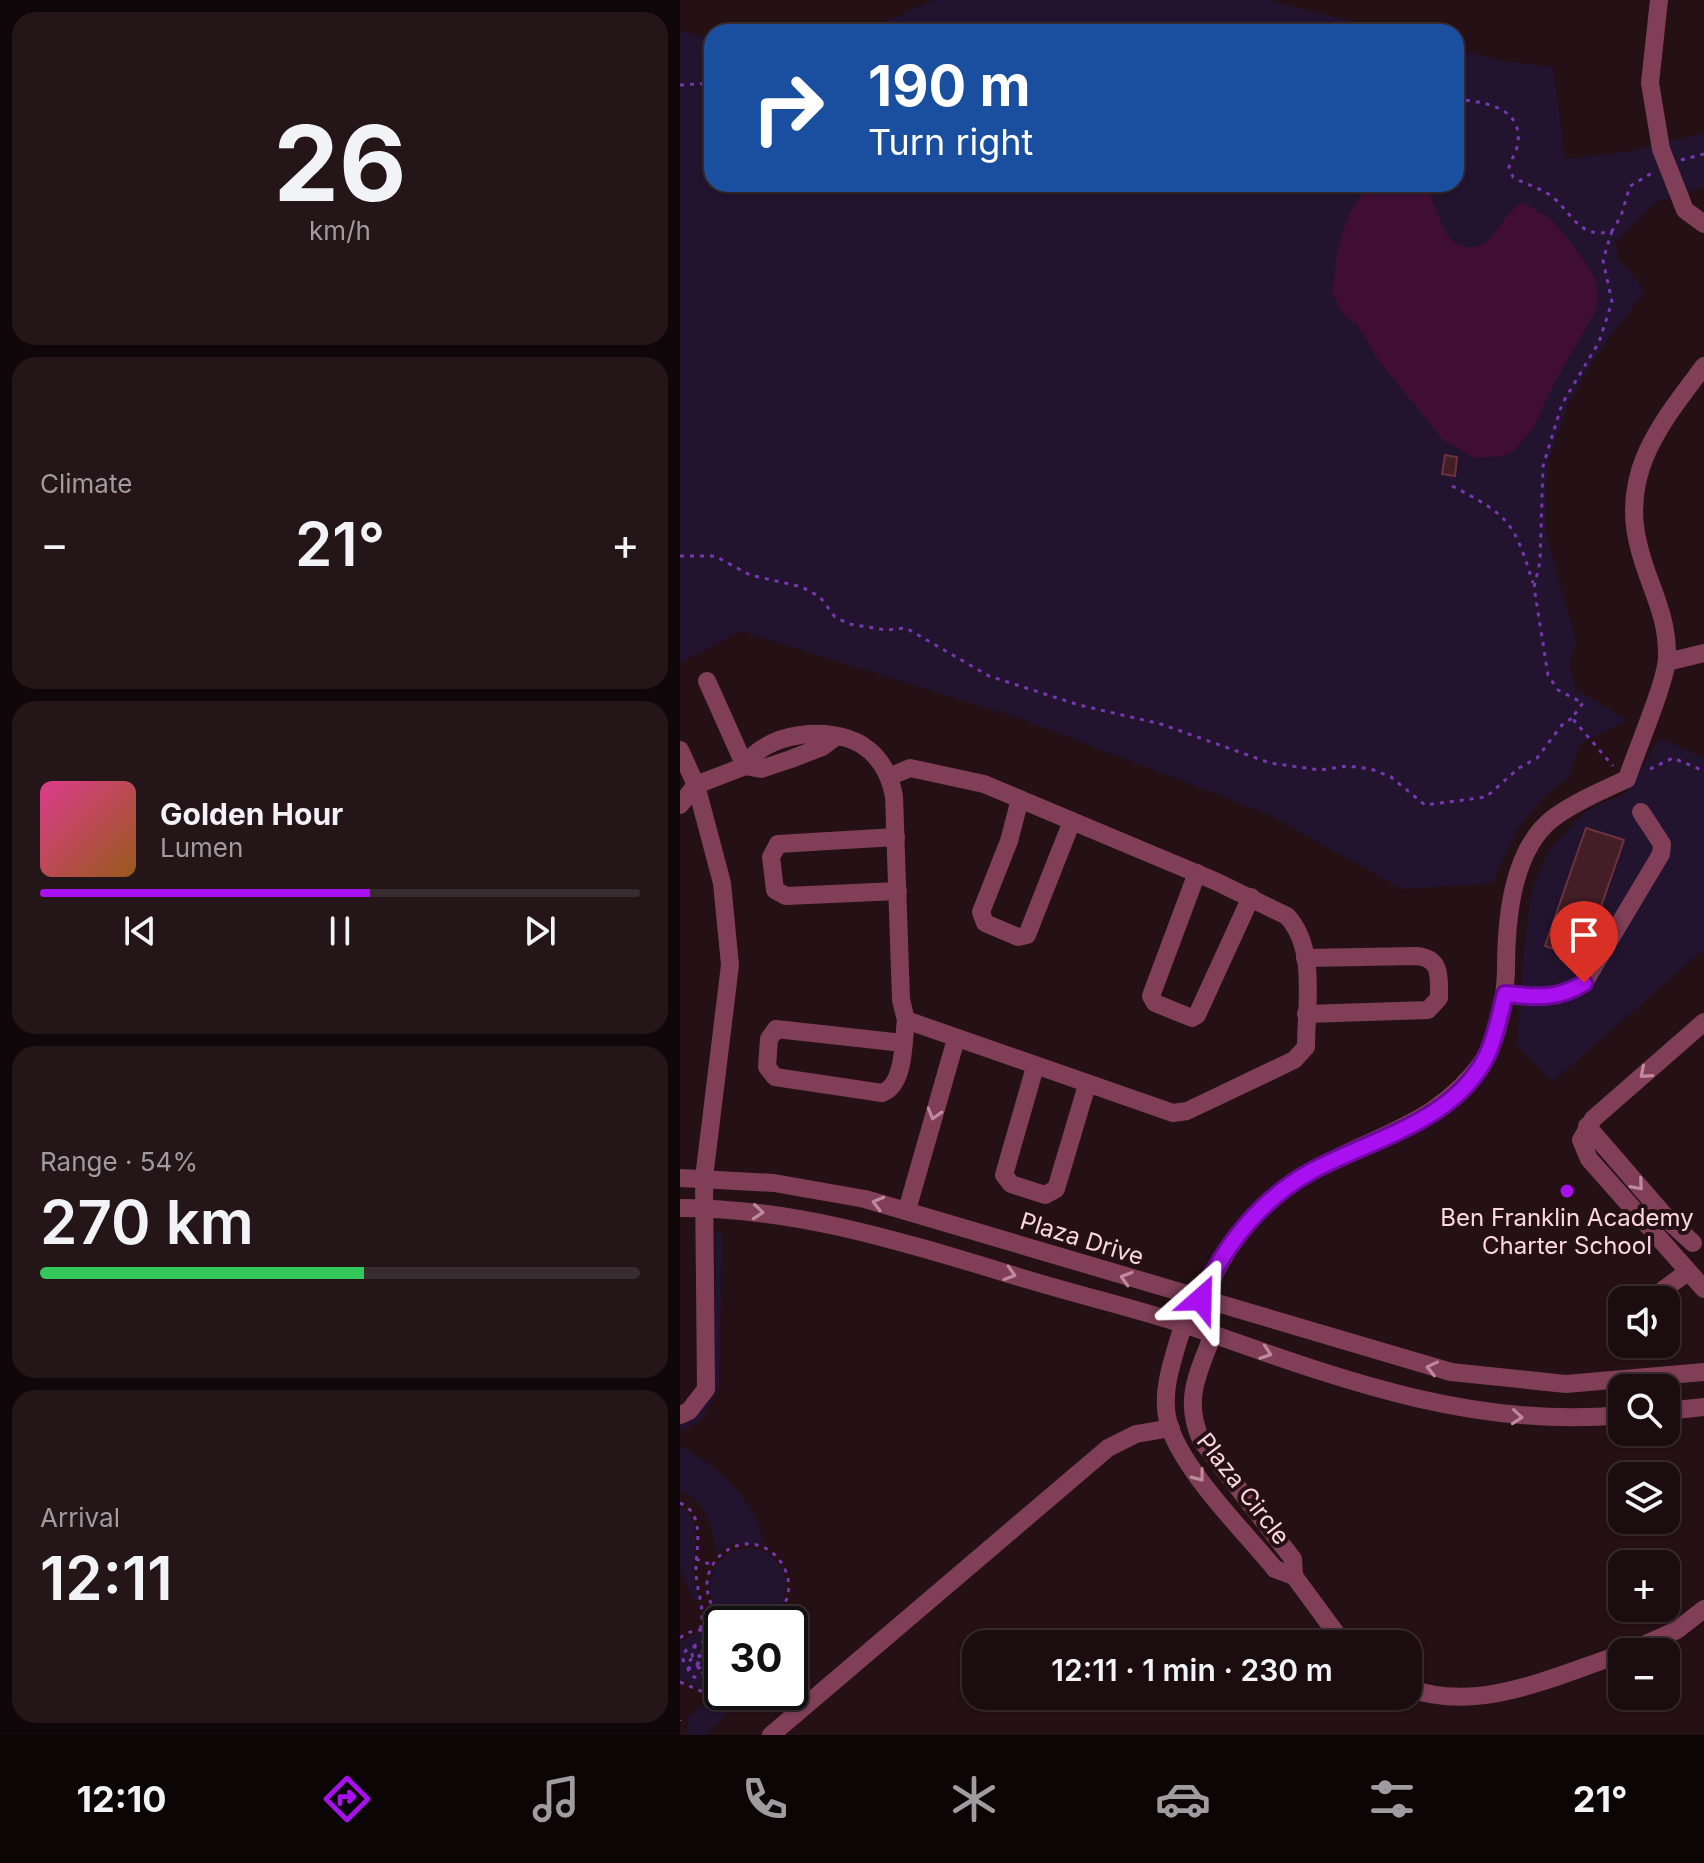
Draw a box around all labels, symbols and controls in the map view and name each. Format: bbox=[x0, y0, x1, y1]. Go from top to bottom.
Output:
text: 190 m bbox=[868, 52, 1031, 120]
icon: right bbox=[736, 56, 840, 160]
text: 26 bbox=[273, 100, 407, 226]
text: Turn right bbox=[868, 120, 1033, 164]
text: km/h bbox=[309, 215, 371, 246]
text: Climate bbox=[40, 468, 132, 499]
text: 21° bbox=[295, 508, 385, 580]
text: − bbox=[40, 517, 69, 571]
text: + bbox=[611, 517, 640, 571]
text: Golden Hour bbox=[160, 796, 343, 832]
text: Lumen bbox=[160, 832, 243, 863]
pin bbox=[1550, 901, 1618, 983]
icon: previous bbox=[118, 909, 162, 953]
icon: pause bbox=[318, 909, 362, 953]
icon: next bbox=[518, 909, 562, 953]
icon: arrive bbox=[1562, 913, 1606, 957]
one-way arrow bbox=[1640, 1064, 1655, 1078]
one-way arrow bbox=[927, 1106, 944, 1120]
text: Range · 54% bbox=[40, 1146, 198, 1177]
one-way arrow bbox=[1628, 1175, 1642, 1190]
marker: Ben Franklin Academy Charter School bbox=[1558, 1182, 1576, 1200]
text: 270 km bbox=[40, 1186, 254, 1258]
one-way arrow bbox=[871, 1195, 885, 1212]
one-way arrow bbox=[752, 1203, 765, 1220]
place label: Ben Franklin Academy Charter School bbox=[1440, 1203, 1694, 1260]
street label: Plaza Drive bbox=[1017, 1206, 1147, 1271]
position arrow bbox=[1159, 1257, 1243, 1341]
one-way arrow bbox=[1002, 1265, 1016, 1281]
one-way arrow bbox=[1120, 1270, 1134, 1287]
map controls bbox=[1608, 1286, 1680, 1710]
button: sound bbox=[1608, 1286, 1680, 1358]
one-way arrow bbox=[1258, 1343, 1272, 1360]
one-way arrow bbox=[1425, 1360, 1439, 1377]
button: search bbox=[1608, 1374, 1680, 1446]
one-way arrow bbox=[1511, 1408, 1524, 1425]
street label: Plaza Circle bbox=[1191, 1427, 1296, 1550]
button: layers bbox=[1608, 1462, 1680, 1534]
one-way arrow bbox=[1190, 1467, 1204, 1482]
text: Arrival bbox=[40, 1502, 120, 1533]
text: 12:11 bbox=[40, 1542, 173, 1614]
button: + bbox=[1608, 1550, 1680, 1622]
speed limit sign: 30 bbox=[704, 1606, 808, 1710]
button: − bbox=[1608, 1638, 1680, 1710]
text: 12:11 · 1 min · 230 m bbox=[1051, 1652, 1333, 1688]
icon: directions bbox=[319, 1771, 375, 1827]
icon: music bbox=[528, 1771, 584, 1827]
icon: phone bbox=[737, 1771, 793, 1827]
icon: climate bbox=[946, 1771, 1002, 1827]
icon: car bbox=[1155, 1771, 1211, 1827]
icon: filters bbox=[1364, 1771, 1420, 1827]
text: 12:10 bbox=[76, 1777, 166, 1821]
text: 21° bbox=[1573, 1777, 1627, 1821]

